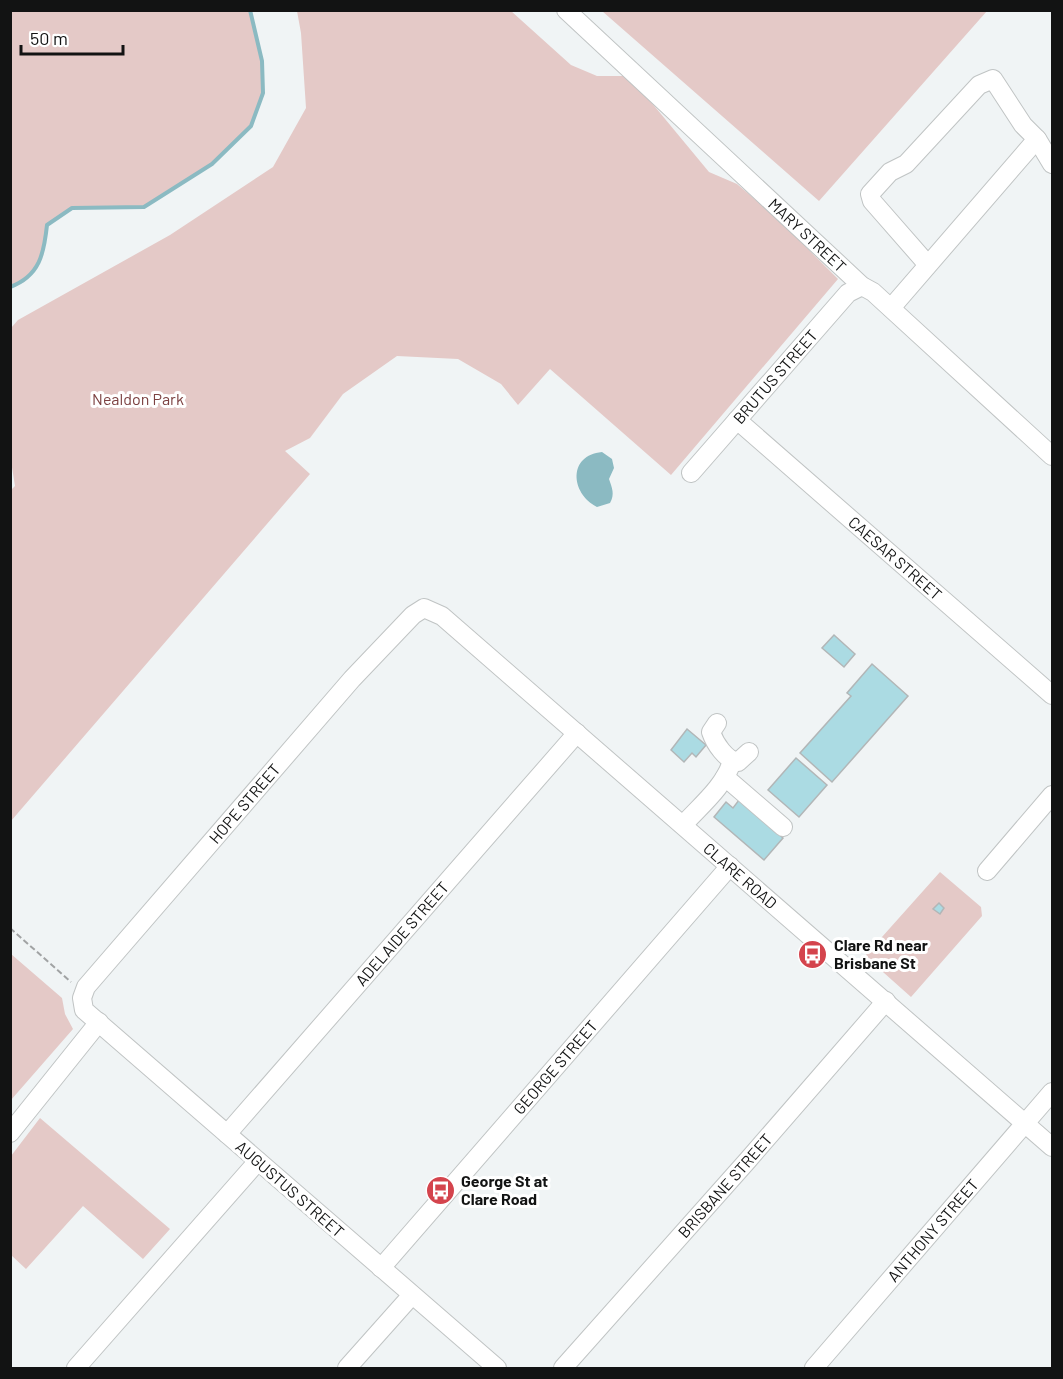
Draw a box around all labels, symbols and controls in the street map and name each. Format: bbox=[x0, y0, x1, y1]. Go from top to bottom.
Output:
scale bar bbox=[21, 18, 123, 56]
text: 50 m bbox=[30, 27, 68, 49]
street label: MARY STREET bbox=[765, 194, 851, 276]
street label: BRUTUS STREET bbox=[729, 325, 821, 427]
park label: Nealdon Park bbox=[92, 389, 184, 408]
street label: CAESAR STREET bbox=[845, 512, 946, 604]
street label: HOPE STREET bbox=[205, 759, 284, 847]
street label: CLARE ROAD bbox=[700, 838, 781, 912]
street label: ADELAIDE STREET bbox=[351, 877, 452, 989]
place label: Clare Rd near Brisbane St bbox=[834, 935, 928, 972]
bus stop icon: Clare Rd near Brisbane St bbox=[797, 938, 829, 970]
street label: GEORGE STREET bbox=[509, 1016, 601, 1118]
street label: BRISBANE STREET bbox=[674, 1129, 776, 1241]
street label: AUGUSTUS STREET bbox=[232, 1136, 348, 1241]
place label: George St at Clare Road bbox=[461, 1171, 548, 1208]
bus stop icon: George St at Clare Road bbox=[424, 1174, 456, 1206]
street label: ANTHONY STREET bbox=[883, 1175, 982, 1285]

